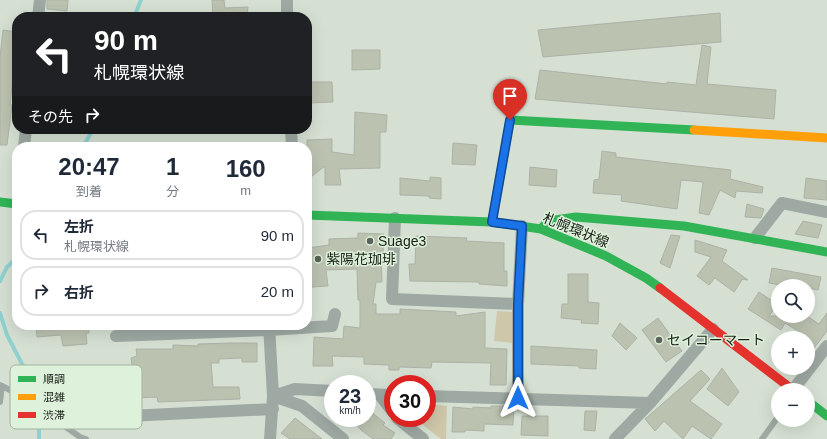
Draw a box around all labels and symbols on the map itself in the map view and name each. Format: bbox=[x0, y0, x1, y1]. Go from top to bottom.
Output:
pin bbox=[493, 79, 527, 120]
street label: 札幌環状線 bbox=[541, 209, 611, 251]
place label: Suage3 bbox=[378, 233, 426, 249]
marker: Suage3 bbox=[365, 236, 375, 246]
place label: 紫陽花珈琲 bbox=[326, 251, 396, 267]
marker: 紫陽花珈琲 bbox=[313, 254, 323, 264]
place label: セイコーマート bbox=[667, 332, 765, 348]
marker: セイコーマート bbox=[654, 335, 664, 345]
legend bbox=[10, 365, 142, 429]
text: 順調 bbox=[43, 373, 65, 385]
speed limit sign: 30 bbox=[384, 375, 436, 427]
position arrow bbox=[497, 377, 539, 419]
text: 混雑 bbox=[43, 391, 65, 403]
text: 渋滞 bbox=[43, 409, 65, 421]

